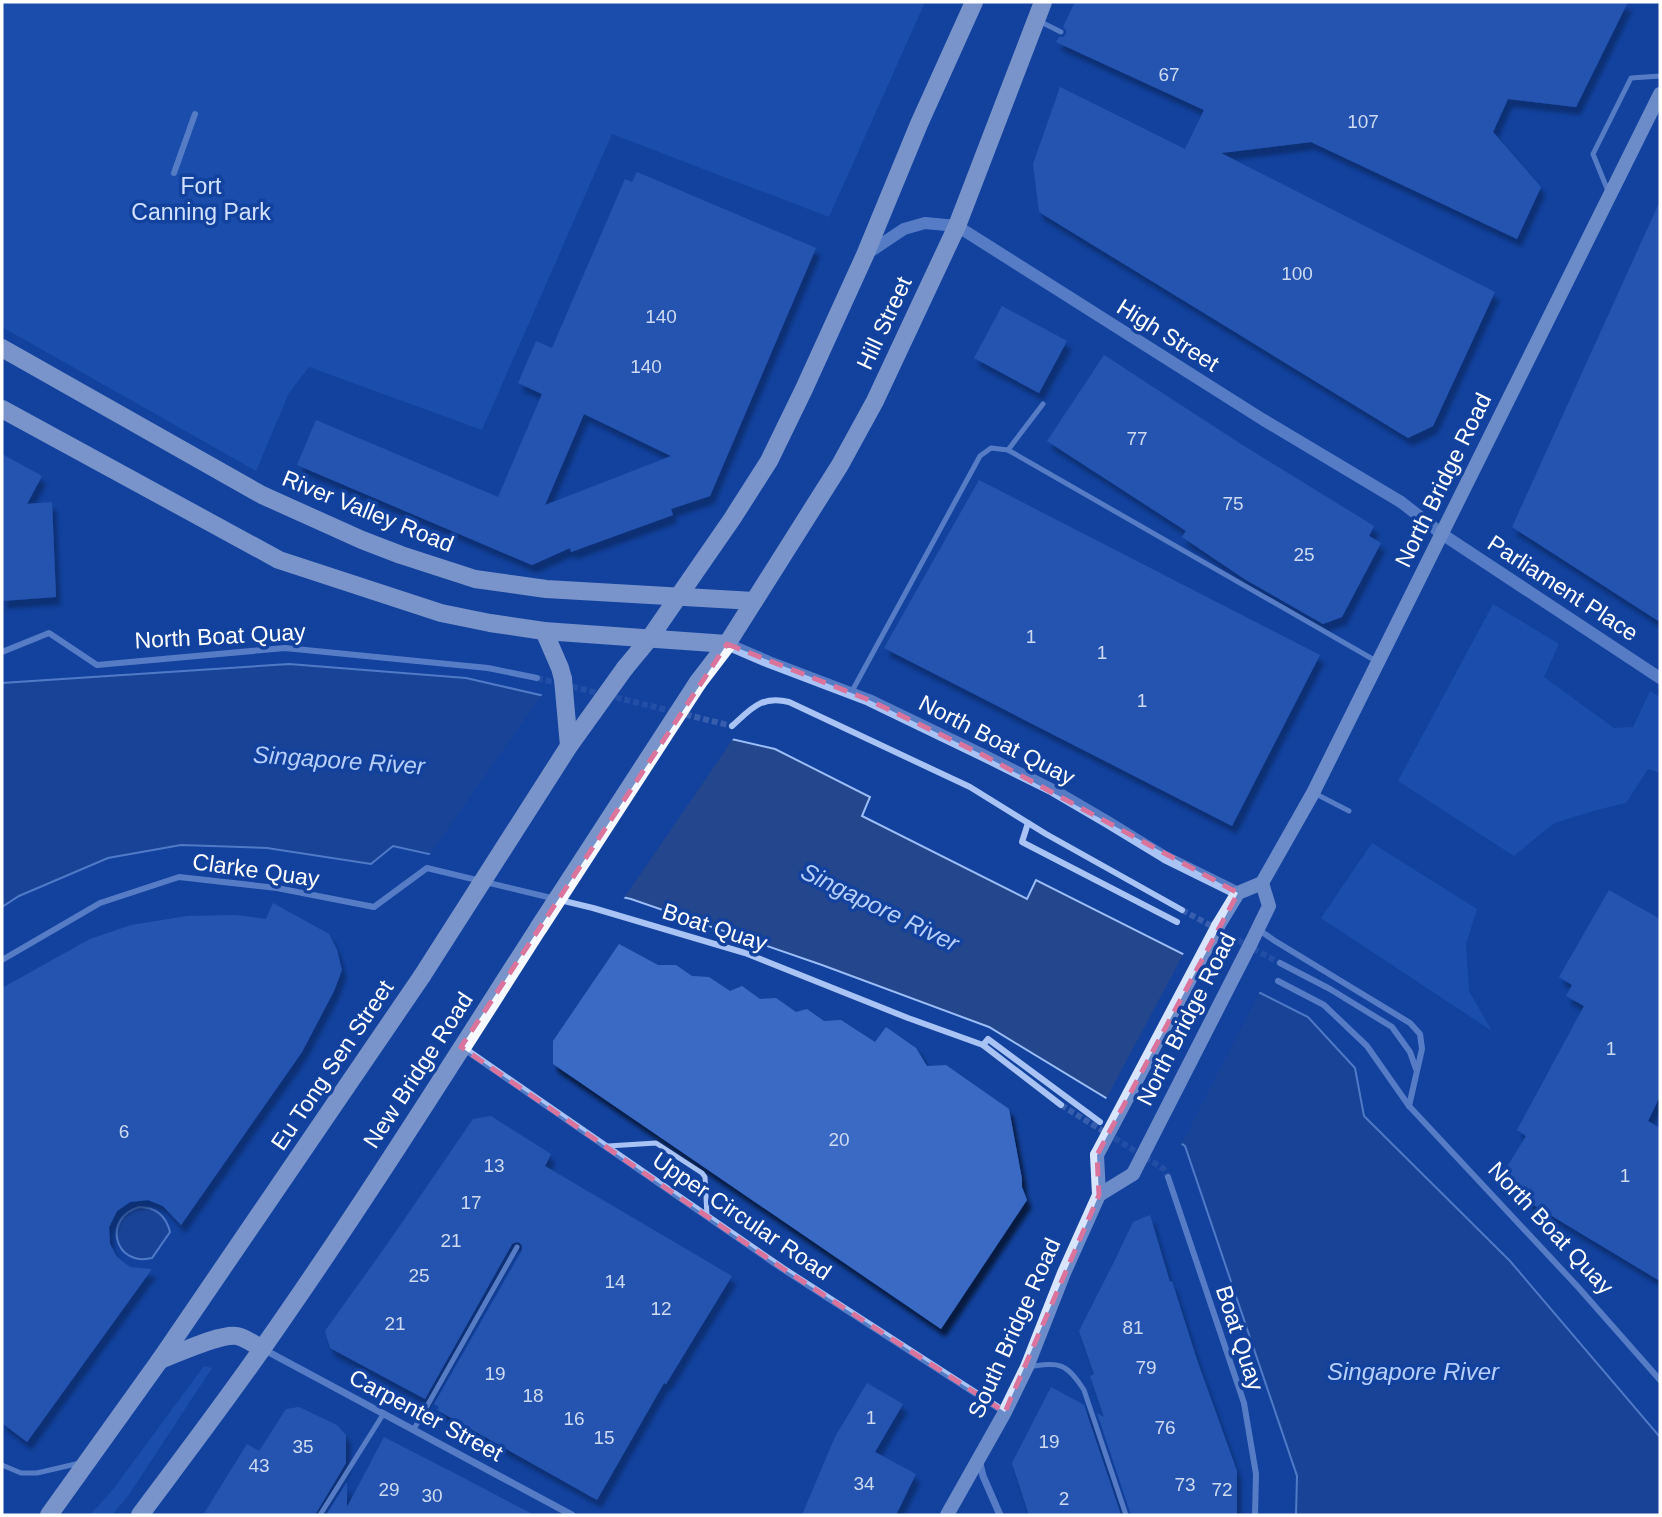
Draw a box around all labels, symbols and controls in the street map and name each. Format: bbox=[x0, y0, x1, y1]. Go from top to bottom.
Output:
house number: 67 bbox=[1158, 64, 1180, 85]
house number: 107 bbox=[1347, 111, 1379, 132]
park label: Fort Canning Park bbox=[131, 173, 271, 225]
house number: 100 bbox=[1281, 263, 1313, 284]
street label: Hill Street bbox=[851, 272, 917, 374]
street label: High Street bbox=[1112, 293, 1224, 377]
house number: 140 bbox=[645, 306, 677, 327]
house number: 140 bbox=[630, 356, 662, 377]
street label: North Bridge Road bbox=[1390, 389, 1496, 571]
house number: 77 bbox=[1126, 428, 1148, 449]
street label: River Valley Road bbox=[279, 465, 457, 557]
house number: 75 bbox=[1222, 493, 1244, 514]
street label: Parliament Place bbox=[1483, 530, 1643, 646]
house number: 25 bbox=[1293, 544, 1315, 565]
street label: North Boat Quay bbox=[134, 619, 307, 653]
house number: 1 bbox=[1026, 626, 1036, 647]
house number: 1 bbox=[1097, 642, 1107, 663]
street label: North Boat Quay bbox=[915, 690, 1080, 791]
house number: 1 bbox=[1137, 690, 1147, 711]
water label: Singapore River bbox=[252, 741, 427, 780]
street label: Clarke Quay bbox=[191, 848, 322, 892]
water label: Singapore River bbox=[797, 857, 964, 957]
street label: Boat Quay bbox=[659, 898, 771, 956]
street label: North Bridge Road bbox=[1131, 928, 1241, 1110]
street label: Eu Tong Sen Street bbox=[266, 975, 399, 1155]
street label: New Bridge Road bbox=[358, 987, 478, 1153]
house number: 1 bbox=[1606, 1038, 1616, 1059]
house number: 6 bbox=[119, 1121, 129, 1142]
house number: 20 bbox=[828, 1129, 850, 1150]
street label: Upper Circular Road bbox=[648, 1147, 836, 1285]
house number: 13 bbox=[483, 1155, 505, 1176]
street label: North Boat Quay bbox=[1483, 1156, 1619, 1300]
house number: 1 bbox=[1620, 1165, 1630, 1186]
house number: 17 bbox=[460, 1192, 482, 1213]
house number: 21 bbox=[440, 1230, 462, 1251]
street label: South Bridge Road bbox=[963, 1234, 1065, 1422]
house number: 25 bbox=[408, 1265, 430, 1286]
house number: 14 bbox=[604, 1271, 626, 1292]
street label: Boat Quay bbox=[1211, 1282, 1269, 1394]
house number: 12 bbox=[650, 1298, 672, 1319]
house number: 21 bbox=[384, 1313, 406, 1334]
house number: 81 bbox=[1122, 1317, 1144, 1338]
house number: 79 bbox=[1135, 1357, 1157, 1378]
water label: Singapore River bbox=[1327, 1358, 1500, 1385]
house number: 19 bbox=[484, 1363, 506, 1384]
street label: Carpenter Street bbox=[345, 1364, 508, 1467]
house number: 18 bbox=[522, 1385, 544, 1406]
house number: 1 bbox=[866, 1407, 876, 1428]
house number: 16 bbox=[563, 1408, 585, 1429]
house number: 76 bbox=[1154, 1417, 1176, 1438]
house number: 15 bbox=[593, 1427, 615, 1448]
house number: 19 bbox=[1038, 1431, 1060, 1452]
house number: 35 bbox=[292, 1436, 314, 1457]
house number: 43 bbox=[248, 1455, 270, 1476]
house number: 34 bbox=[853, 1473, 875, 1494]
house number: 73 bbox=[1174, 1474, 1196, 1495]
house number: 29 bbox=[378, 1479, 400, 1500]
house number: 72 bbox=[1211, 1479, 1233, 1500]
house number: 30 bbox=[421, 1485, 443, 1506]
house number: 2 bbox=[1059, 1488, 1069, 1509]

